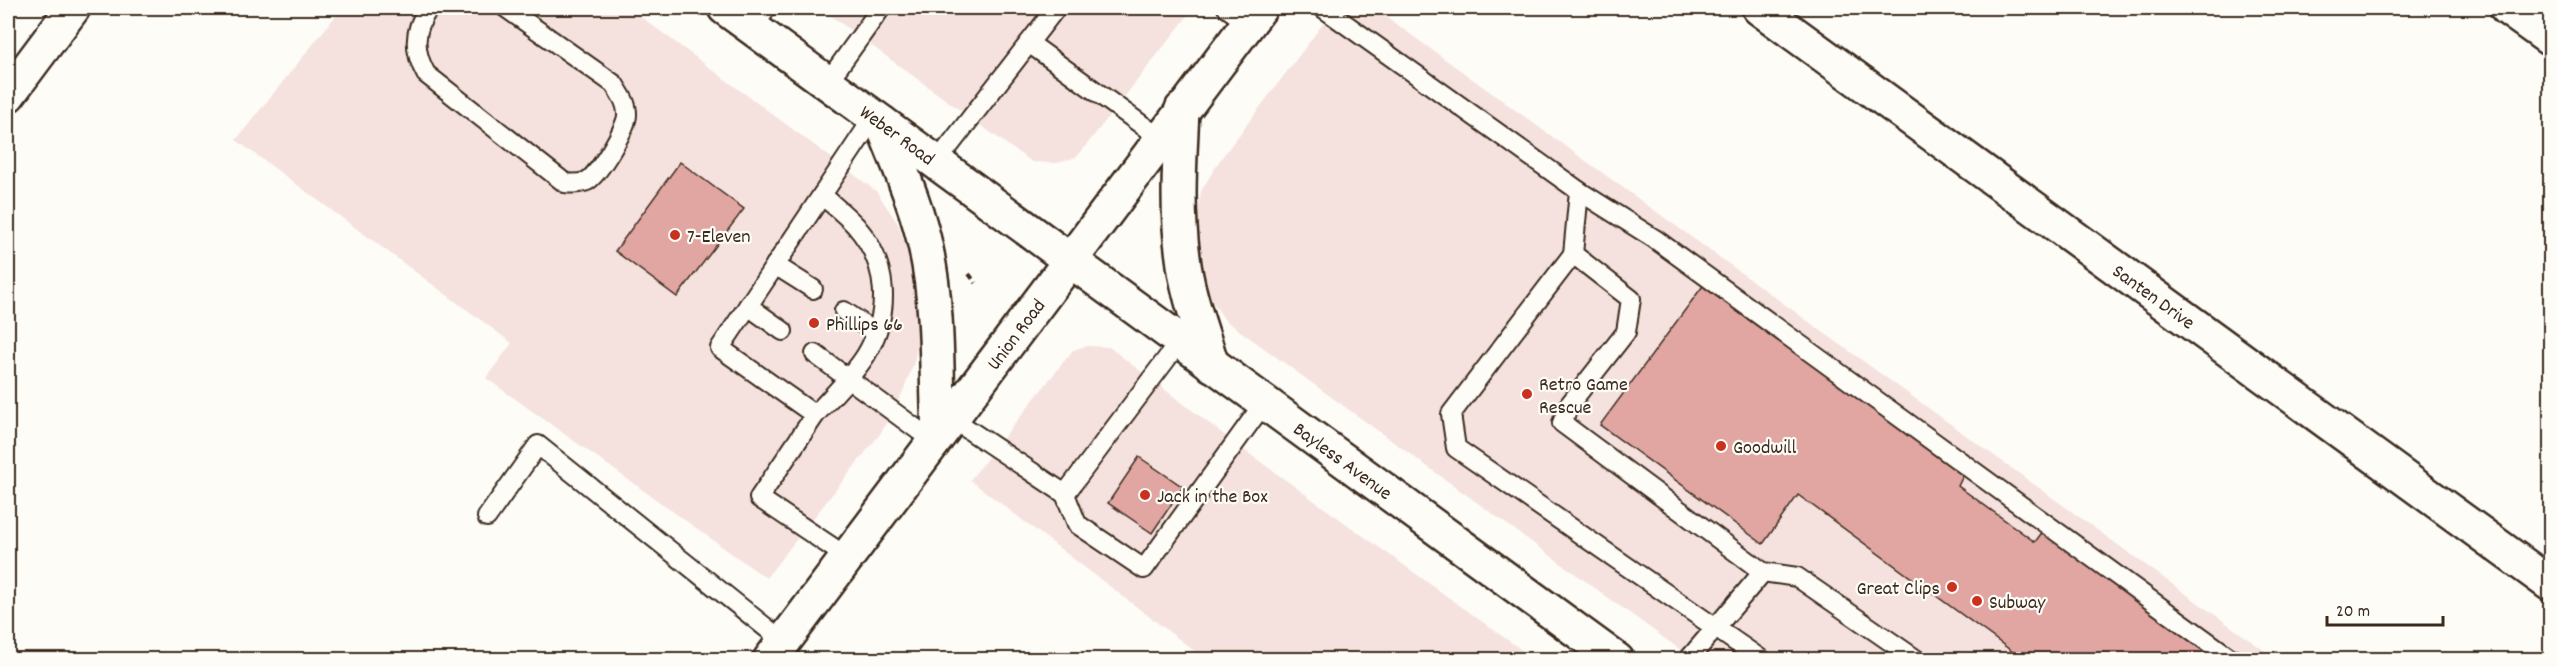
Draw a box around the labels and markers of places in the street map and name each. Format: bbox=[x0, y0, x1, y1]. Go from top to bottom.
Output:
place label: 7-Eleven bbox=[687, 224, 751, 252]
marker: 7-Eleven bbox=[668, 228, 682, 242]
place label: Phillips 66 bbox=[826, 312, 903, 340]
marker: Phillips 66 bbox=[807, 316, 821, 330]
place label: Retro Game Rescue bbox=[1539, 372, 1628, 423]
marker: Retro Game Rescue bbox=[1520, 387, 1534, 401]
place label: Goodwill bbox=[1733, 435, 1797, 463]
marker: Goodwill bbox=[1714, 439, 1728, 453]
place label: Jack in the Box bbox=[1157, 484, 1268, 512]
marker: Jack in the Box bbox=[1138, 488, 1152, 502]
place label: Great Clips bbox=[1856, 576, 1940, 604]
marker: Great Clips bbox=[1945, 580, 1959, 594]
place label: Subway bbox=[1989, 590, 2046, 618]
marker: Subway bbox=[1970, 594, 1984, 608]

